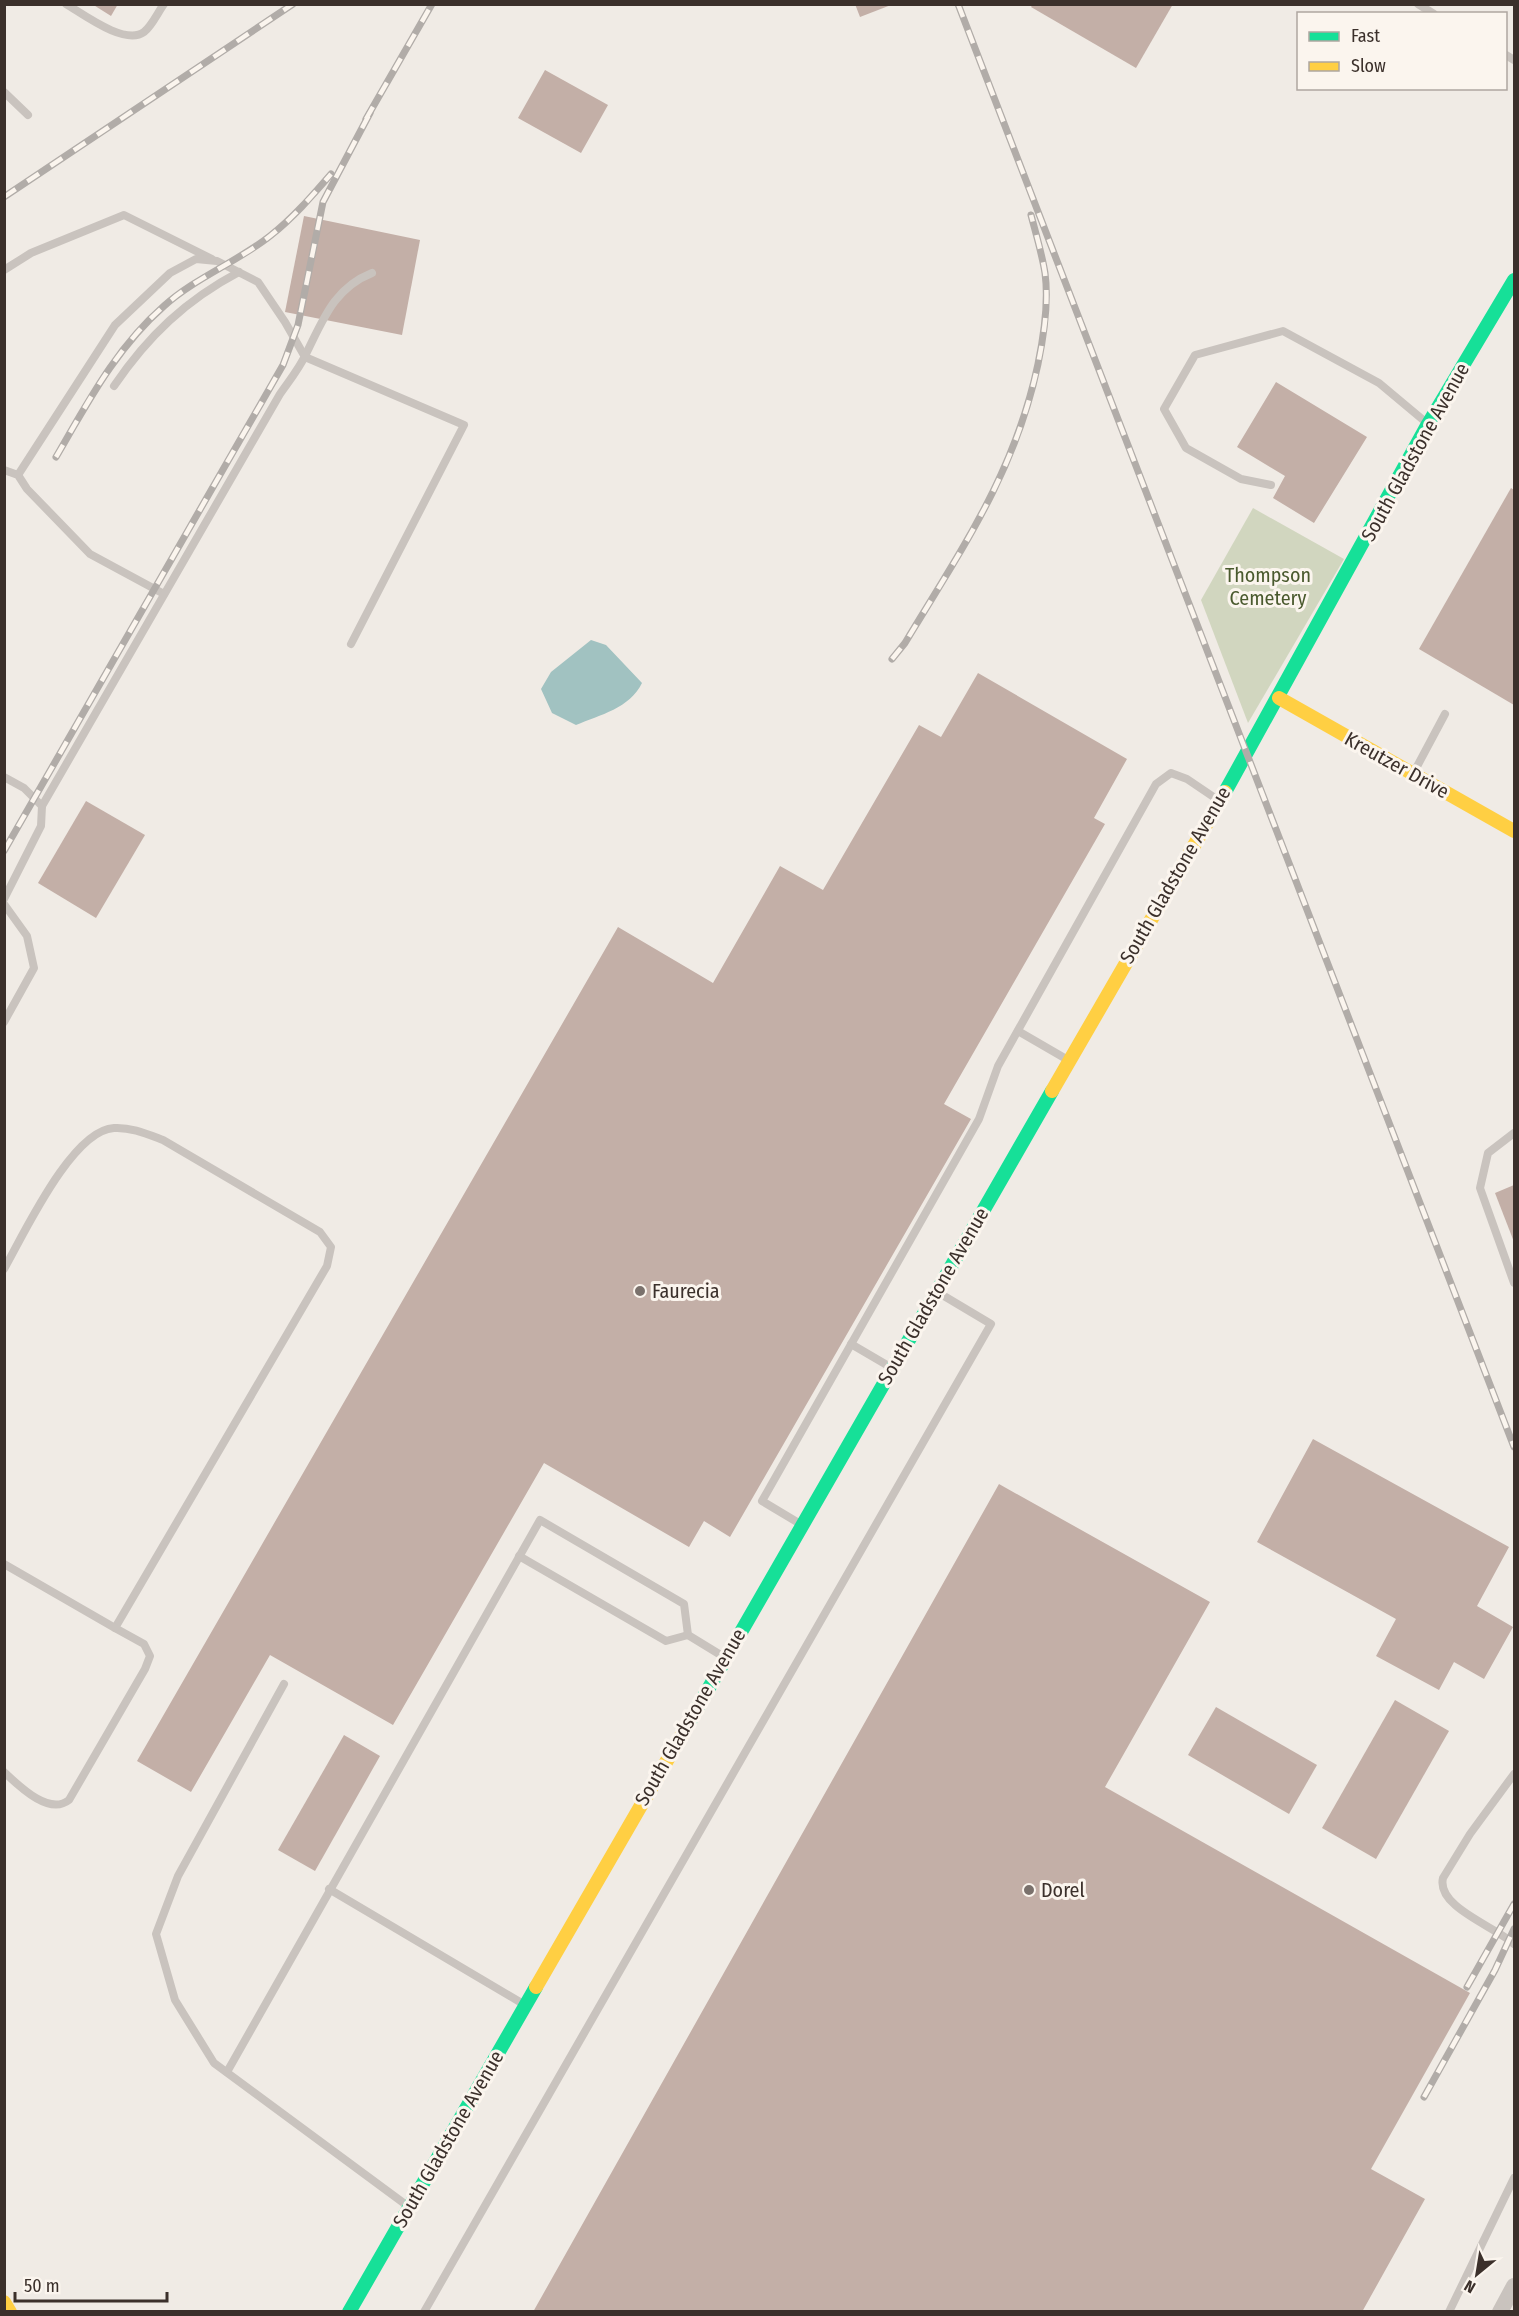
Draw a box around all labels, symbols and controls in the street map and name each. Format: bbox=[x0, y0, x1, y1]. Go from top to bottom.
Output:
legend bbox=[1297, 12, 1507, 90]
text: Fast bbox=[1351, 25, 1380, 47]
text: Slow bbox=[1351, 55, 1386, 77]
street label: South Gladstone Avenue bbox=[1356, 359, 1474, 545]
park label: Thompson Cemetery bbox=[1225, 563, 1311, 610]
street label: Kreutzer Drive bbox=[1341, 726, 1453, 804]
street label: South Gladstone Avenue bbox=[1115, 782, 1235, 968]
street label: South Gladstone Avenue bbox=[873, 1203, 993, 1389]
place label: Faurecia bbox=[652, 1279, 720, 1303]
marker: Faurecia bbox=[633, 1284, 647, 1298]
street label: South Gladstone Avenue bbox=[630, 1624, 750, 1810]
place label: Dorel bbox=[1041, 1878, 1085, 1902]
marker: Dorel bbox=[1022, 1883, 1036, 1897]
street label: South Gladstone Avenue bbox=[388, 2046, 508, 2232]
north arrow bbox=[1447, 2244, 1507, 2304]
scale bar bbox=[15, 2265, 166, 2303]
text: 50 m bbox=[24, 2275, 60, 2297]
text: N bbox=[1461, 2276, 1479, 2297]

